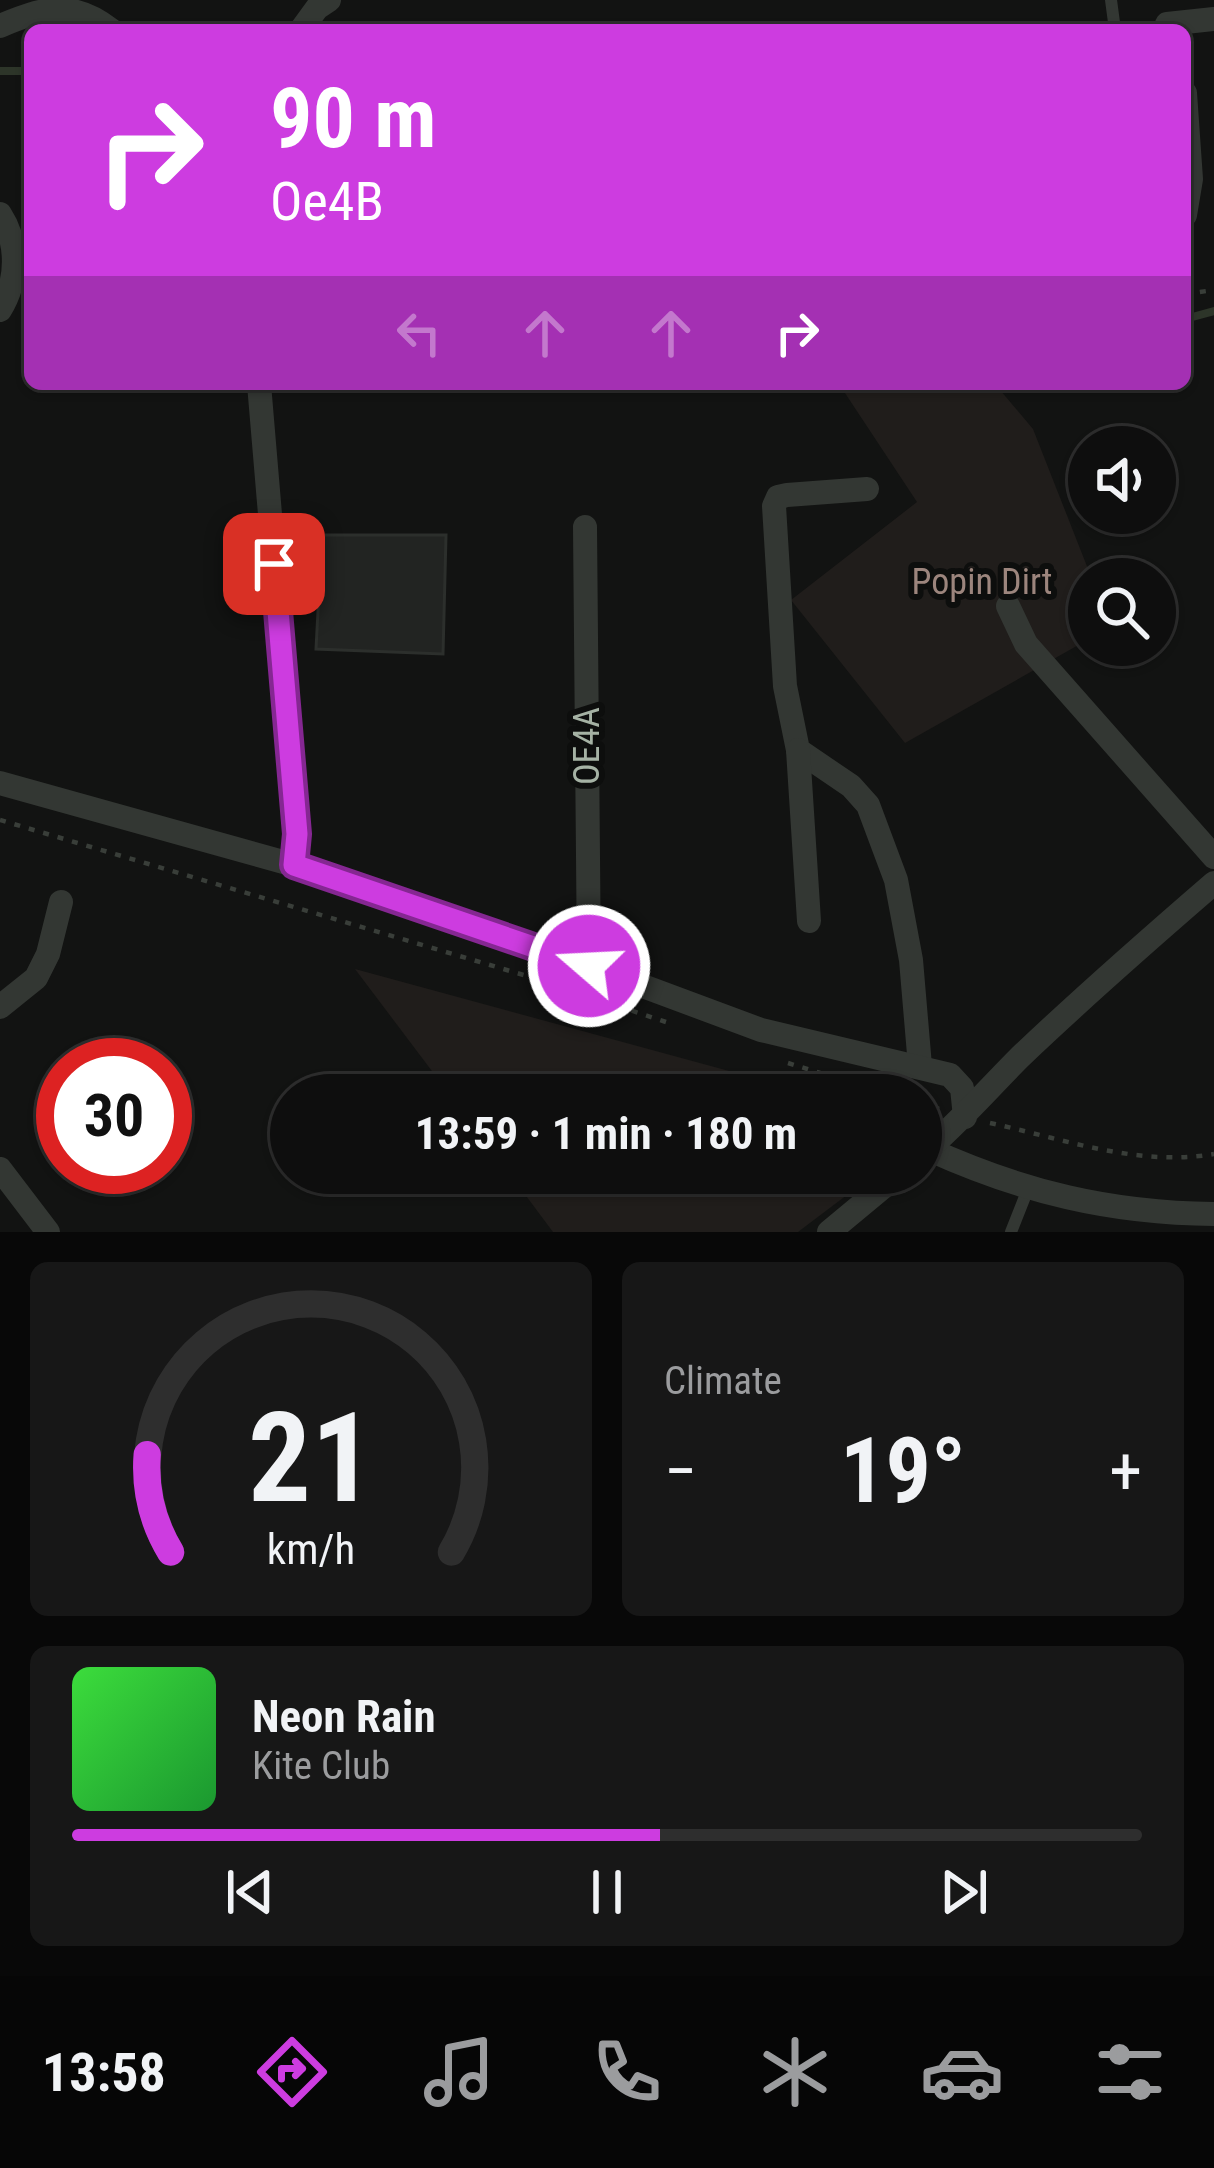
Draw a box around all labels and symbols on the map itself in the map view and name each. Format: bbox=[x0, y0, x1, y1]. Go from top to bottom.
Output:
pin bbox=[223, 513, 325, 615]
park label: Popin Dirt bbox=[912, 561, 1052, 603]
street label: OE4A bbox=[566, 707, 608, 785]
position arrow bbox=[526, 903, 652, 1029]
speed limit sign: 30 bbox=[36, 1038, 192, 1194]

